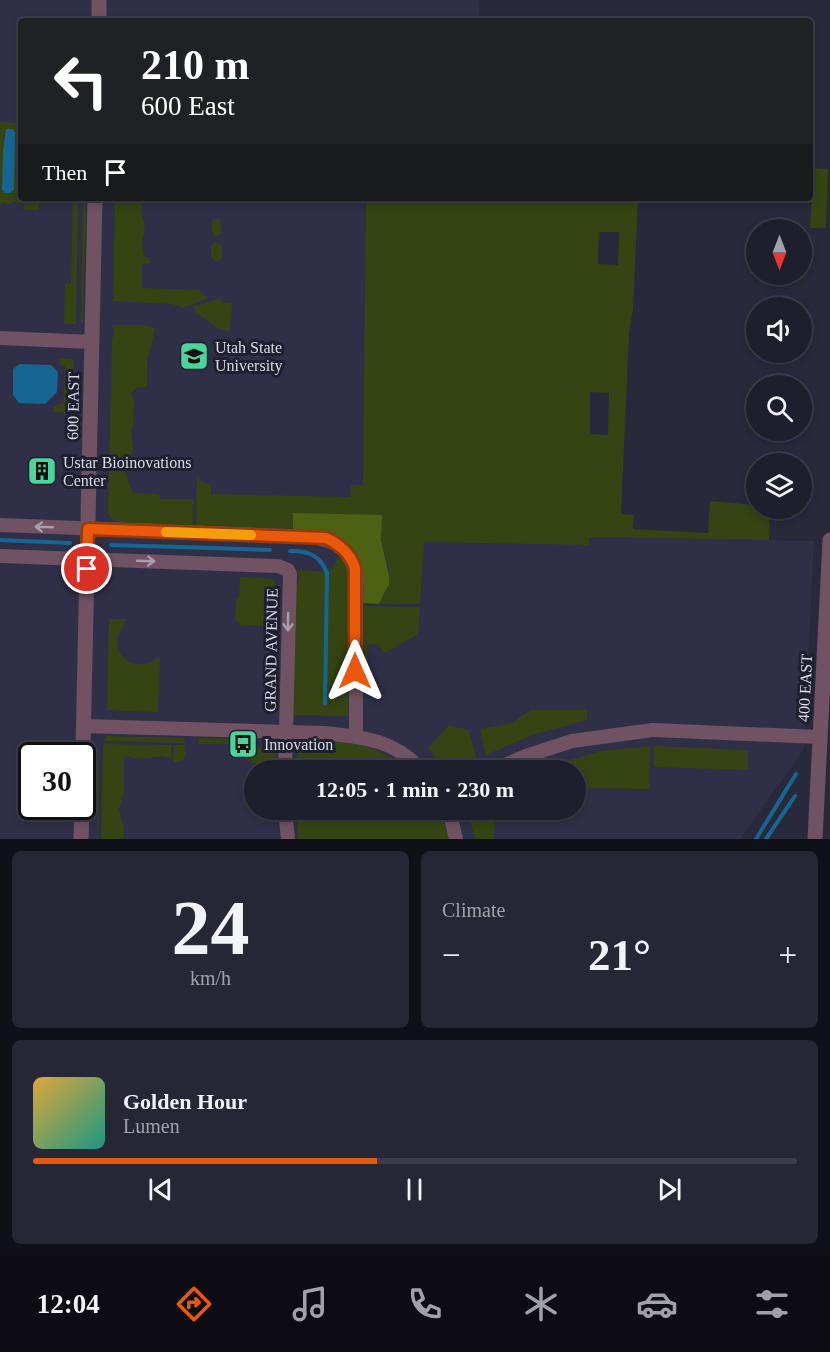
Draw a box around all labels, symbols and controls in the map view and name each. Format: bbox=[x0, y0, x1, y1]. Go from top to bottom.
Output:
icon: left bbox=[42, 42, 120, 120]
text: 210 m bbox=[141, 42, 250, 88]
text: 600 East bbox=[141, 91, 235, 121]
icon: arrive bbox=[99, 156, 132, 189]
text: Then bbox=[42, 160, 87, 185]
north arrow bbox=[746, 219, 812, 285]
map controls bbox=[746, 219, 812, 519]
button: sound bbox=[746, 297, 812, 363]
place label: Utah State University bbox=[215, 339, 283, 375]
school or university icon: Utah State University bbox=[178, 340, 210, 372]
street label: 600 EAST bbox=[64, 372, 82, 440]
button: search bbox=[746, 375, 812, 441]
button: layers bbox=[746, 453, 812, 519]
place label: Ustar Bioinovations Center bbox=[63, 454, 191, 489]
building icon: Ustar Bioinovations Center bbox=[26, 455, 58, 487]
one-way arrow bbox=[35, 521, 55, 533]
pin bbox=[61, 543, 112, 594]
icon: arrive bbox=[70, 552, 103, 585]
one-way arrow bbox=[136, 555, 156, 566]
street label: GRAND AVENUE bbox=[261, 588, 281, 712]
one-way arrow bbox=[283, 611, 294, 631]
position arrow bbox=[323, 639, 387, 703]
street label: 400 EAST bbox=[795, 653, 815, 722]
bus stop icon: Innovation bbox=[227, 728, 259, 760]
place label: Innovation bbox=[264, 736, 333, 753]
speed limit sign: 30 bbox=[18, 742, 96, 820]
text: 12:05 · 1 min · 230 m bbox=[316, 777, 514, 802]
text: 24 bbox=[172, 884, 250, 971]
text: Climate bbox=[442, 899, 505, 921]
text: 21° bbox=[588, 930, 651, 980]
text: − bbox=[442, 937, 461, 973]
text: + bbox=[778, 937, 797, 973]
text: km/h bbox=[190, 967, 231, 989]
text: Golden Hour bbox=[123, 1089, 247, 1114]
text: Lumen bbox=[123, 1115, 180, 1137]
icon: previous bbox=[144, 1173, 177, 1206]
icon: pause bbox=[398, 1173, 431, 1206]
icon: next bbox=[653, 1173, 686, 1206]
icon: directions bbox=[173, 1283, 215, 1325]
icon: music bbox=[289, 1283, 331, 1325]
icon: phone bbox=[404, 1283, 446, 1325]
icon: climate bbox=[520, 1283, 562, 1325]
icon: car bbox=[636, 1283, 678, 1325]
icon: filters bbox=[751, 1283, 793, 1325]
text: 12:04 bbox=[37, 1289, 100, 1319]

